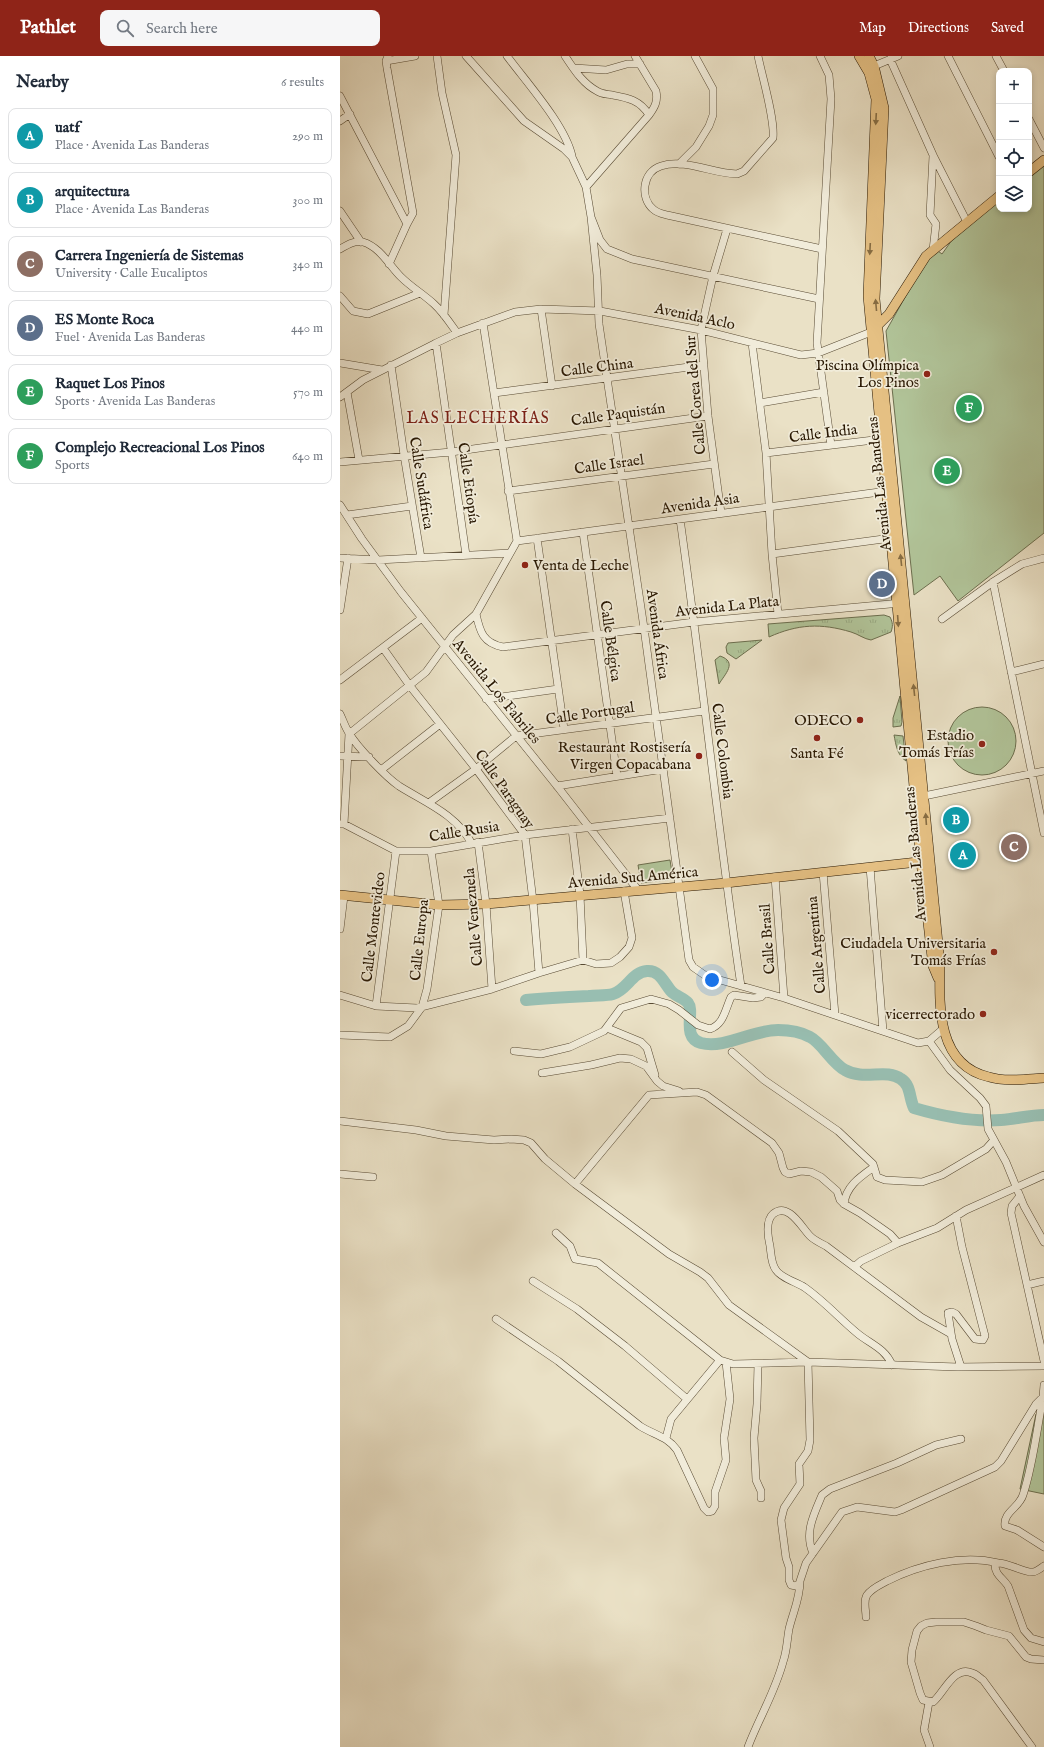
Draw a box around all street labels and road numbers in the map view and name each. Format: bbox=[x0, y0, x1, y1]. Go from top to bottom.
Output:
street label: Avenida Aclo bbox=[652, 298, 737, 334]
street label: Calle Corea del Sur bbox=[681, 334, 710, 455]
street label: Calle China bbox=[560, 354, 635, 381]
street label: Calle Paquistán bbox=[570, 398, 666, 430]
street label: Avenida Las Banderas bbox=[863, 416, 896, 553]
street label: Calle India bbox=[788, 420, 859, 447]
street label: Calle Sudáfrica bbox=[405, 436, 438, 531]
street label: Calle Etiopía bbox=[453, 441, 484, 525]
street label: Calle Israel bbox=[573, 450, 646, 479]
street label: Avenida Asia bbox=[659, 489, 741, 519]
street label: Avenida África bbox=[642, 587, 673, 681]
street label: Avenida La Plata bbox=[673, 592, 780, 622]
street label: Calle Bélgica bbox=[595, 599, 626, 683]
street label: Avenida Los Fabriles bbox=[448, 634, 545, 748]
street label: Calle Portugal bbox=[545, 698, 636, 729]
street label: Calle Colombia bbox=[707, 702, 738, 801]
street label: Calle Paraguay bbox=[470, 746, 539, 833]
street label: Avenida Las Banderas bbox=[900, 786, 931, 923]
street label: Calle Rusia bbox=[428, 817, 501, 846]
street label: Avenida Sud América bbox=[566, 862, 699, 893]
street label: Calle Venezuela bbox=[460, 867, 487, 967]
street label: Calle Montevideo bbox=[357, 871, 390, 983]
street label: Calle Argentina bbox=[803, 895, 830, 994]
street label: Calle Europa bbox=[406, 898, 433, 982]
street label: Calle Brasil bbox=[755, 902, 779, 975]

